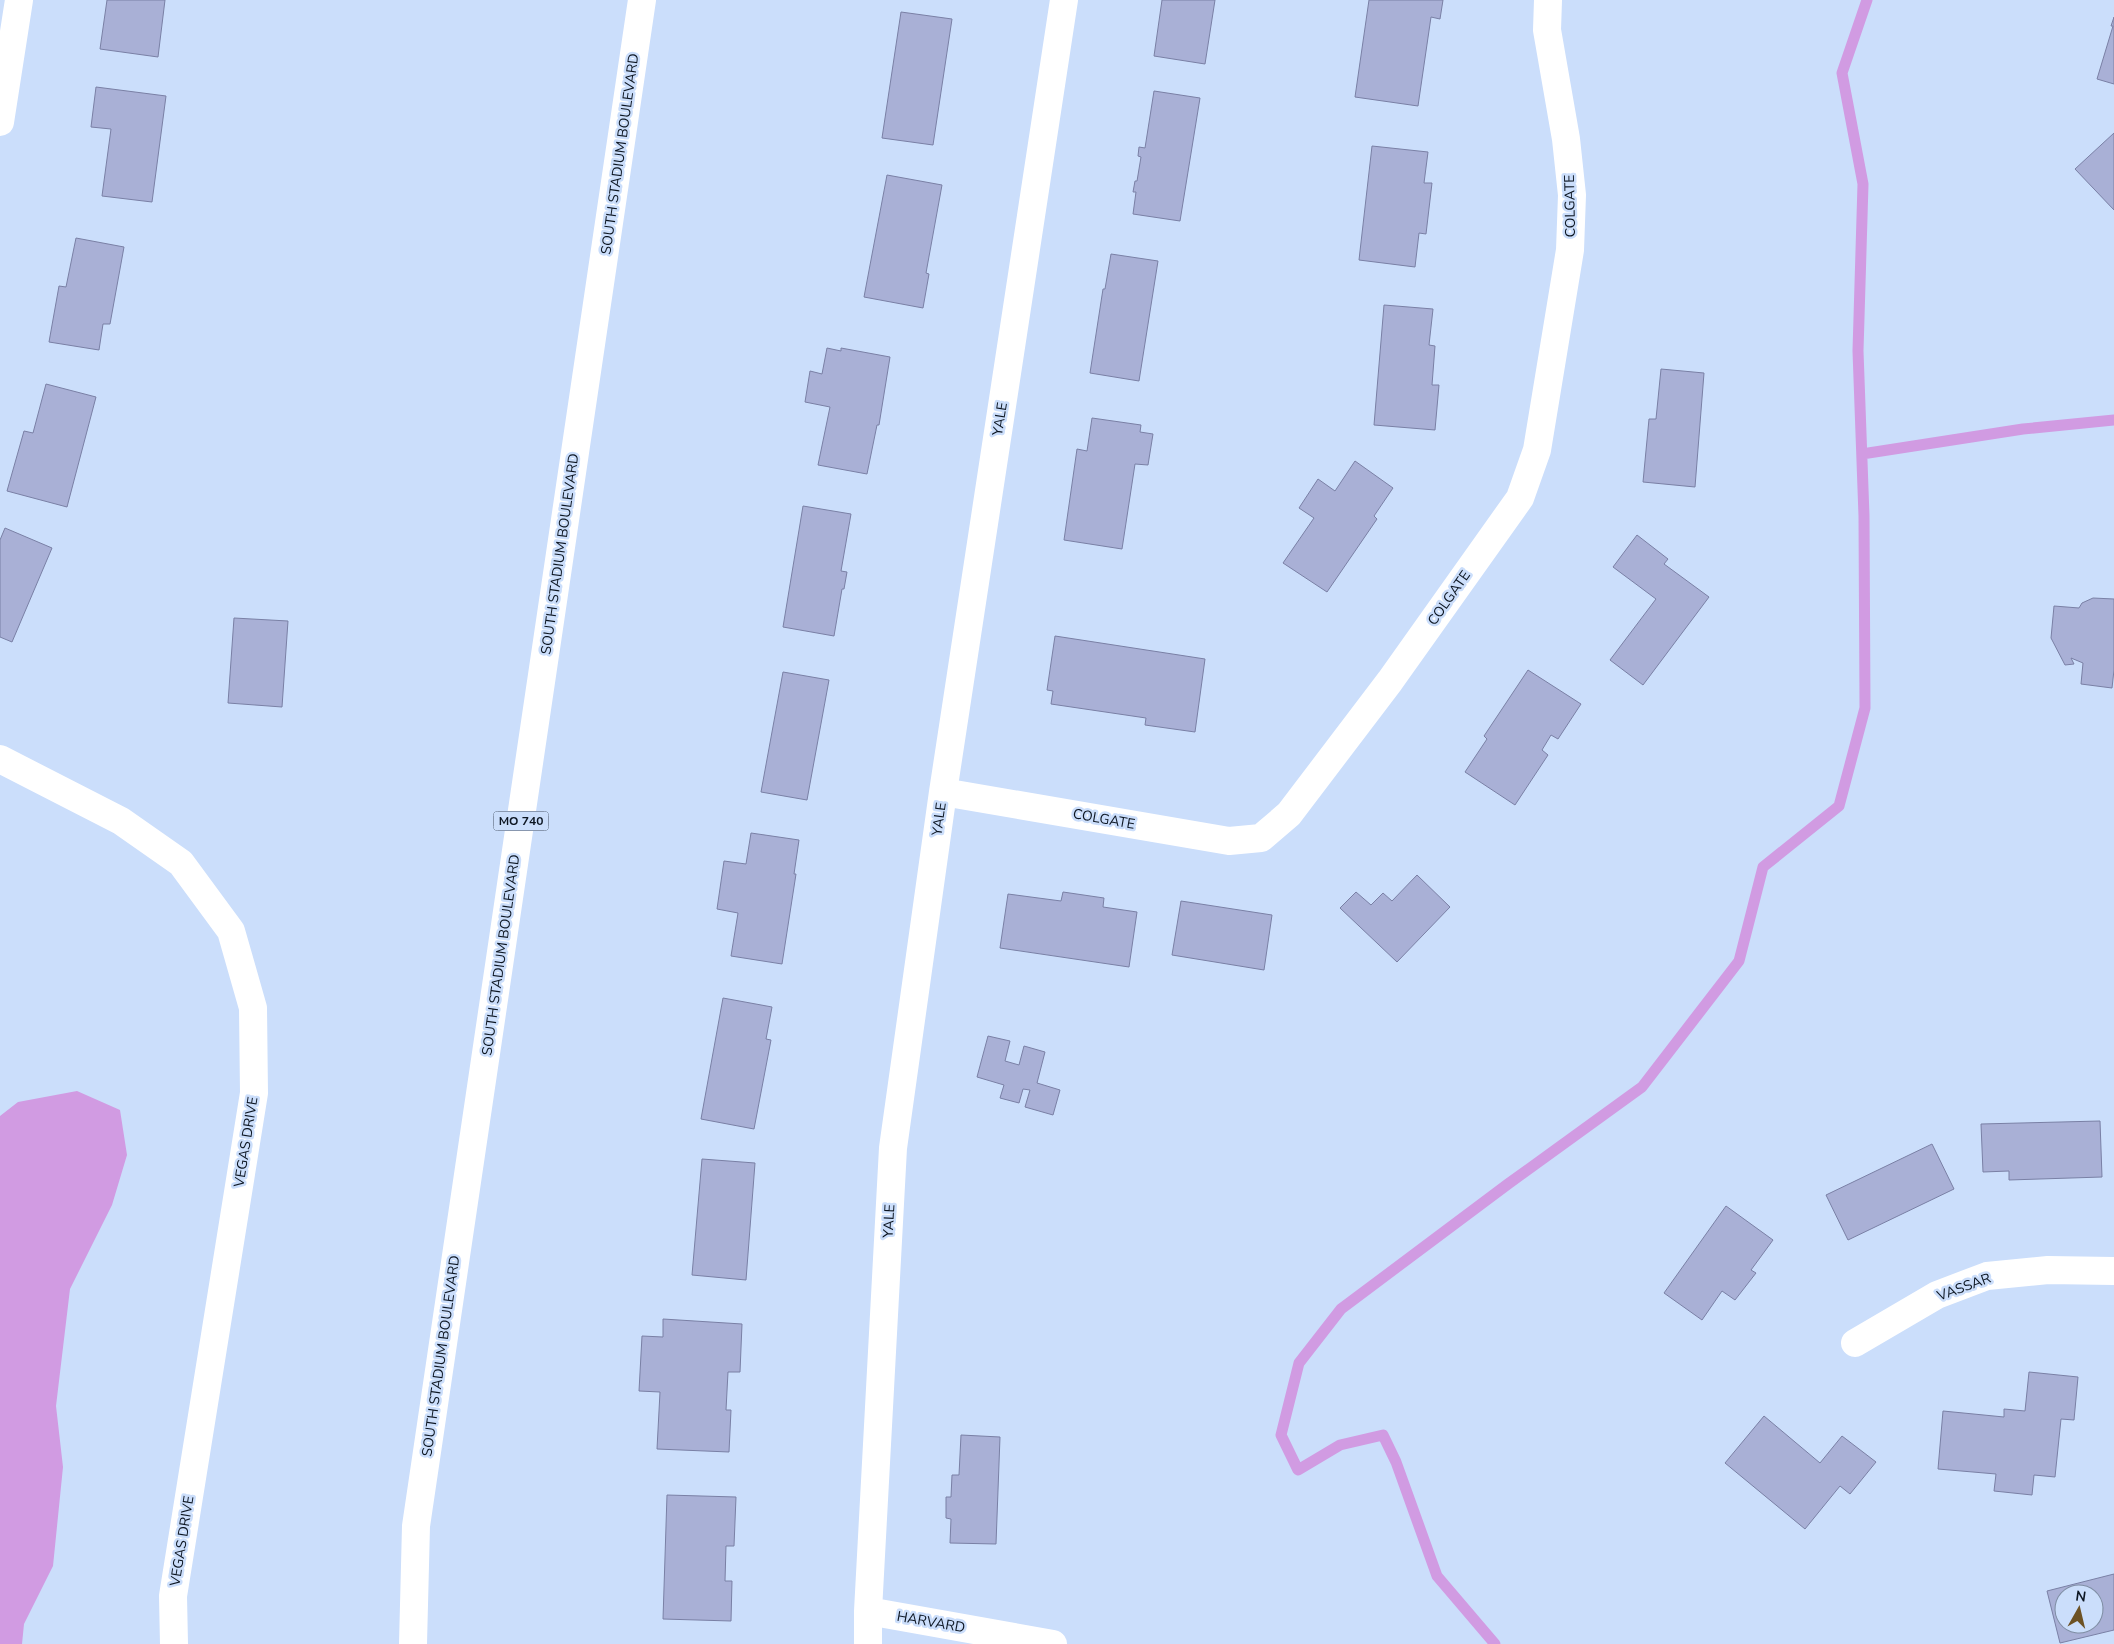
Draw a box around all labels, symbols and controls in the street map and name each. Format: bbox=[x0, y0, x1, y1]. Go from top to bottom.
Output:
street label: SOUTH STADIUM BOULEVARD bbox=[596, 52, 644, 256]
street label: COLGATE bbox=[1560, 174, 1580, 238]
street label: YALE bbox=[988, 401, 1012, 438]
street label: SOUTH STADIUM BOULEVARD bbox=[536, 452, 584, 656]
street label: COLGATE bbox=[1423, 567, 1475, 629]
street label: YALE bbox=[927, 801, 951, 838]
street label: COLGATE bbox=[1071, 804, 1137, 834]
road number: MO 740 bbox=[494, 811, 548, 830]
street label: SOUTH STADIUM BOULEVARD bbox=[477, 853, 525, 1057]
street label: VEGAS DRIVE bbox=[229, 1095, 263, 1190]
street label: YALE bbox=[879, 1204, 899, 1239]
street label: SOUTH STADIUM BOULEVARD bbox=[417, 1254, 465, 1458]
street label: VASSAR bbox=[1934, 1269, 1993, 1306]
street label: VEGAS DRIVE bbox=[165, 1494, 199, 1589]
north arrow bbox=[2054, 1584, 2104, 1634]
text: N bbox=[2074, 1586, 2087, 1607]
street label: HARVARD bbox=[895, 1607, 967, 1637]

